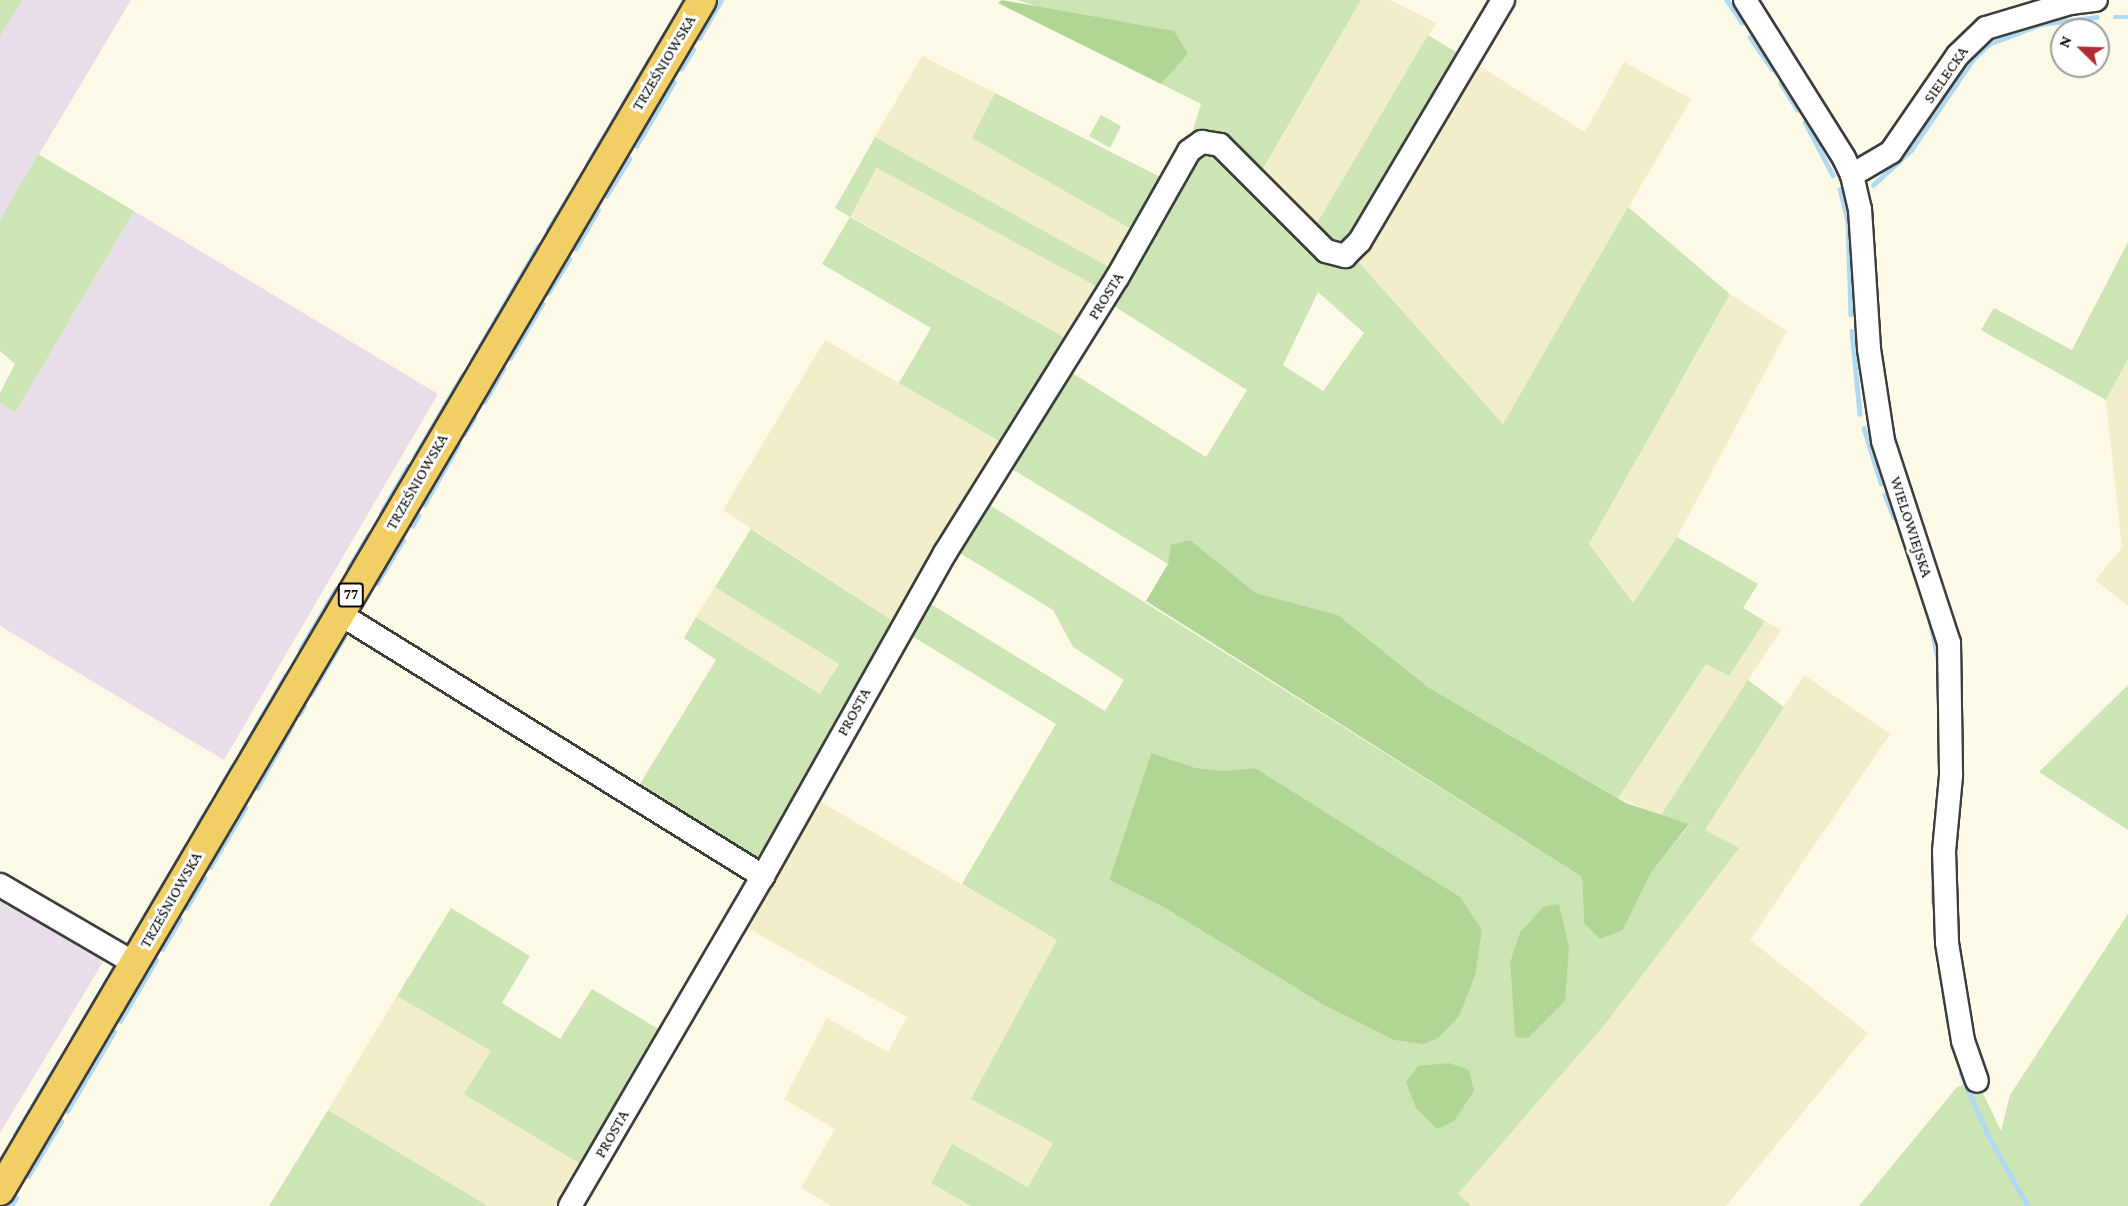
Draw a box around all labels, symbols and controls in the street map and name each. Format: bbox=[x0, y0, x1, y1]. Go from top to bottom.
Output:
street label: TRZEŚNIOWSKA bbox=[628, 12, 700, 114]
north arrow bbox=[2050, 18, 2110, 78]
text: N bbox=[2055, 33, 2075, 50]
street label: SIELECKA bbox=[1919, 43, 1973, 107]
street label: PROSTA bbox=[1084, 269, 1128, 323]
street label: TRZEŚNIOWSKA bbox=[382, 431, 452, 533]
street label: WIELOWIEJSKA bbox=[1886, 474, 1936, 580]
road number: 77 bbox=[338, 583, 364, 607]
street label: PROSTA bbox=[833, 685, 875, 739]
street label: TRZEŚNIOWSKA bbox=[136, 849, 206, 951]
street label: PROSTA bbox=[591, 1107, 633, 1161]

